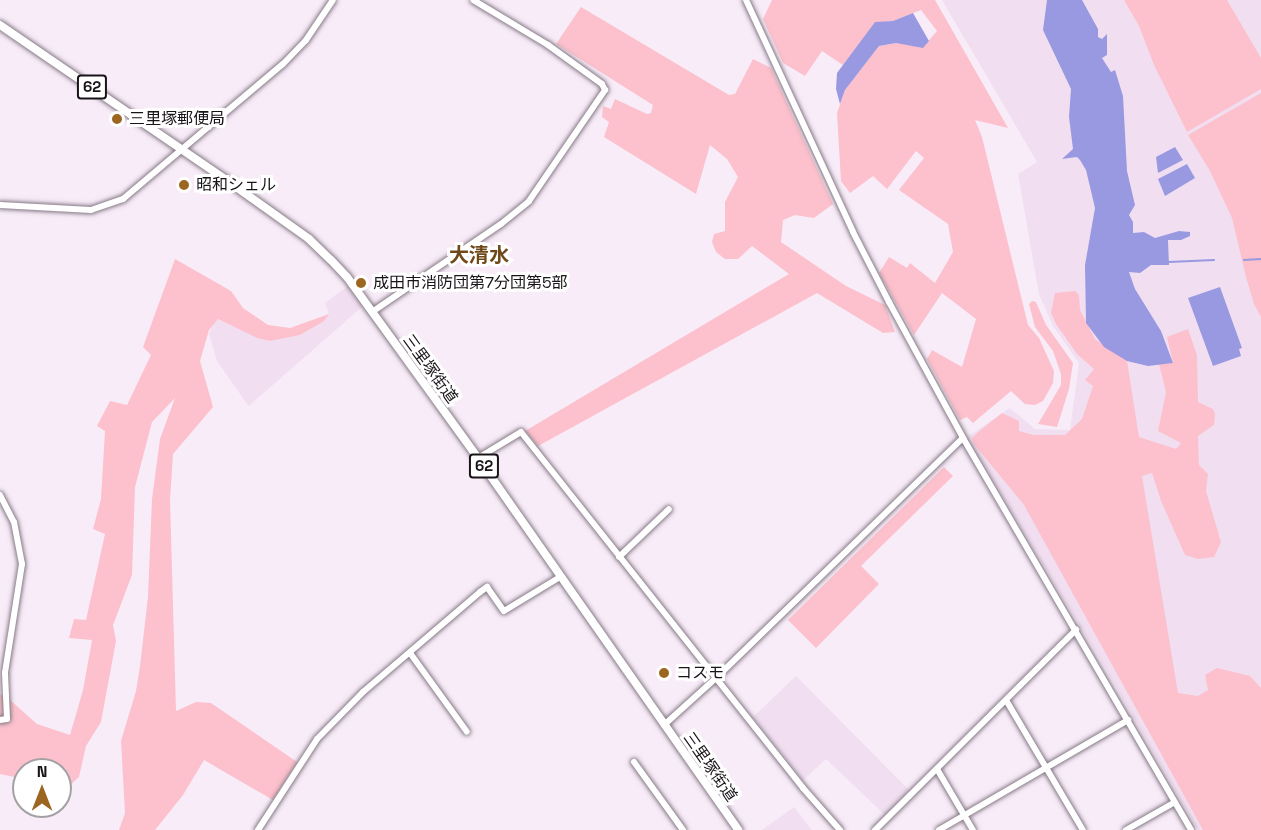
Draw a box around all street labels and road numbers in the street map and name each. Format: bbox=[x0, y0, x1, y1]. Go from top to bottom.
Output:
road number: 62 bbox=[76, 75, 109, 99]
street label: 三里塚街道 bbox=[399, 331, 461, 407]
road number: 62 bbox=[468, 454, 500, 478]
street label: 三里塚街道 bbox=[679, 729, 741, 805]

